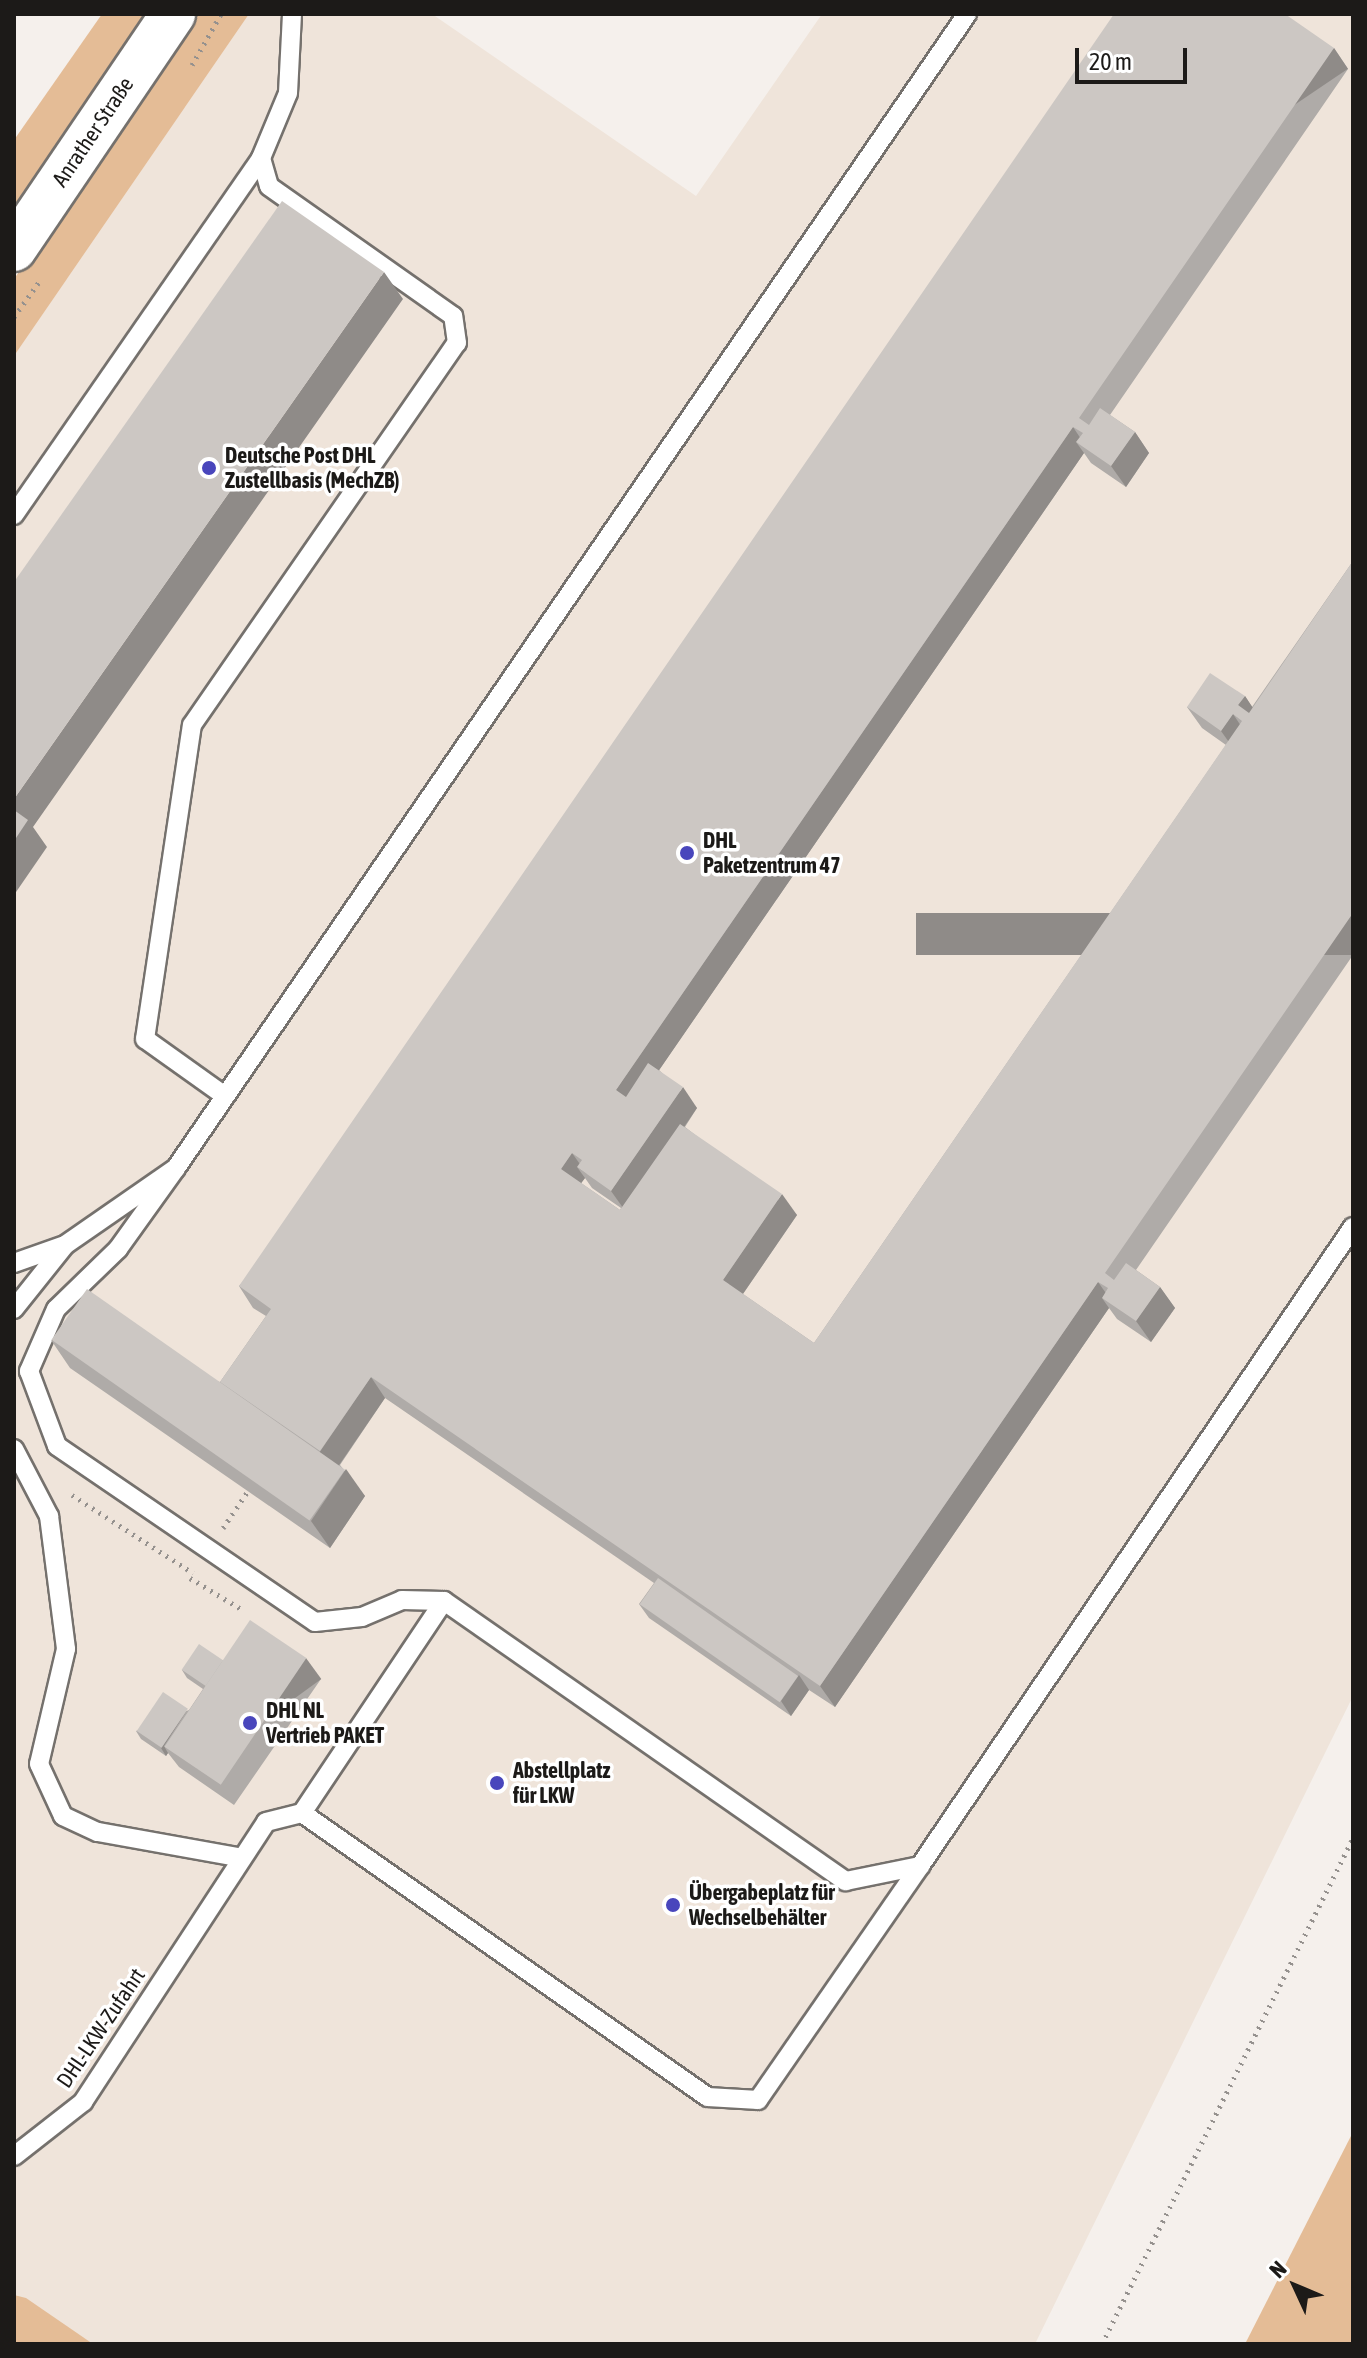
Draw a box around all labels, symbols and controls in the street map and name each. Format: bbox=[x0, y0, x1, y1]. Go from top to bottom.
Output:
scale bar bbox=[1079, 32, 1191, 82]
text: 20 m bbox=[1089, 48, 1132, 75]
street label: Anrather Straße bbox=[47, 72, 139, 192]
place label: Deutsche Post DHL Zustellbasis (MechZB) bbox=[225, 442, 400, 494]
marker: Deutsche Post DHL Zustellbasis (MechZB) bbox=[200, 459, 218, 477]
place label: DHL Paketzentrum 47 bbox=[703, 827, 840, 878]
marker: DHL Paketzentrum 47 bbox=[678, 844, 696, 862]
place label: DHL NL Vertrieb PAKET bbox=[266, 1697, 384, 1748]
marker: DHL NL Vertrieb PAKET bbox=[241, 1714, 259, 1732]
place label: Abstellplatz für LKW bbox=[513, 1757, 610, 1808]
marker: Abstellplatz für LKW bbox=[488, 1774, 506, 1792]
place label: Übergabeplatz für Wechselbehälter bbox=[689, 1879, 835, 1930]
marker: Übergabeplatz für Wechselbehälter bbox=[664, 1896, 682, 1914]
street label: DHL-LKW-Zufahrt bbox=[51, 1963, 151, 2093]
north arrow bbox=[1255, 2246, 1335, 2326]
text: N bbox=[1264, 2256, 1292, 2283]

